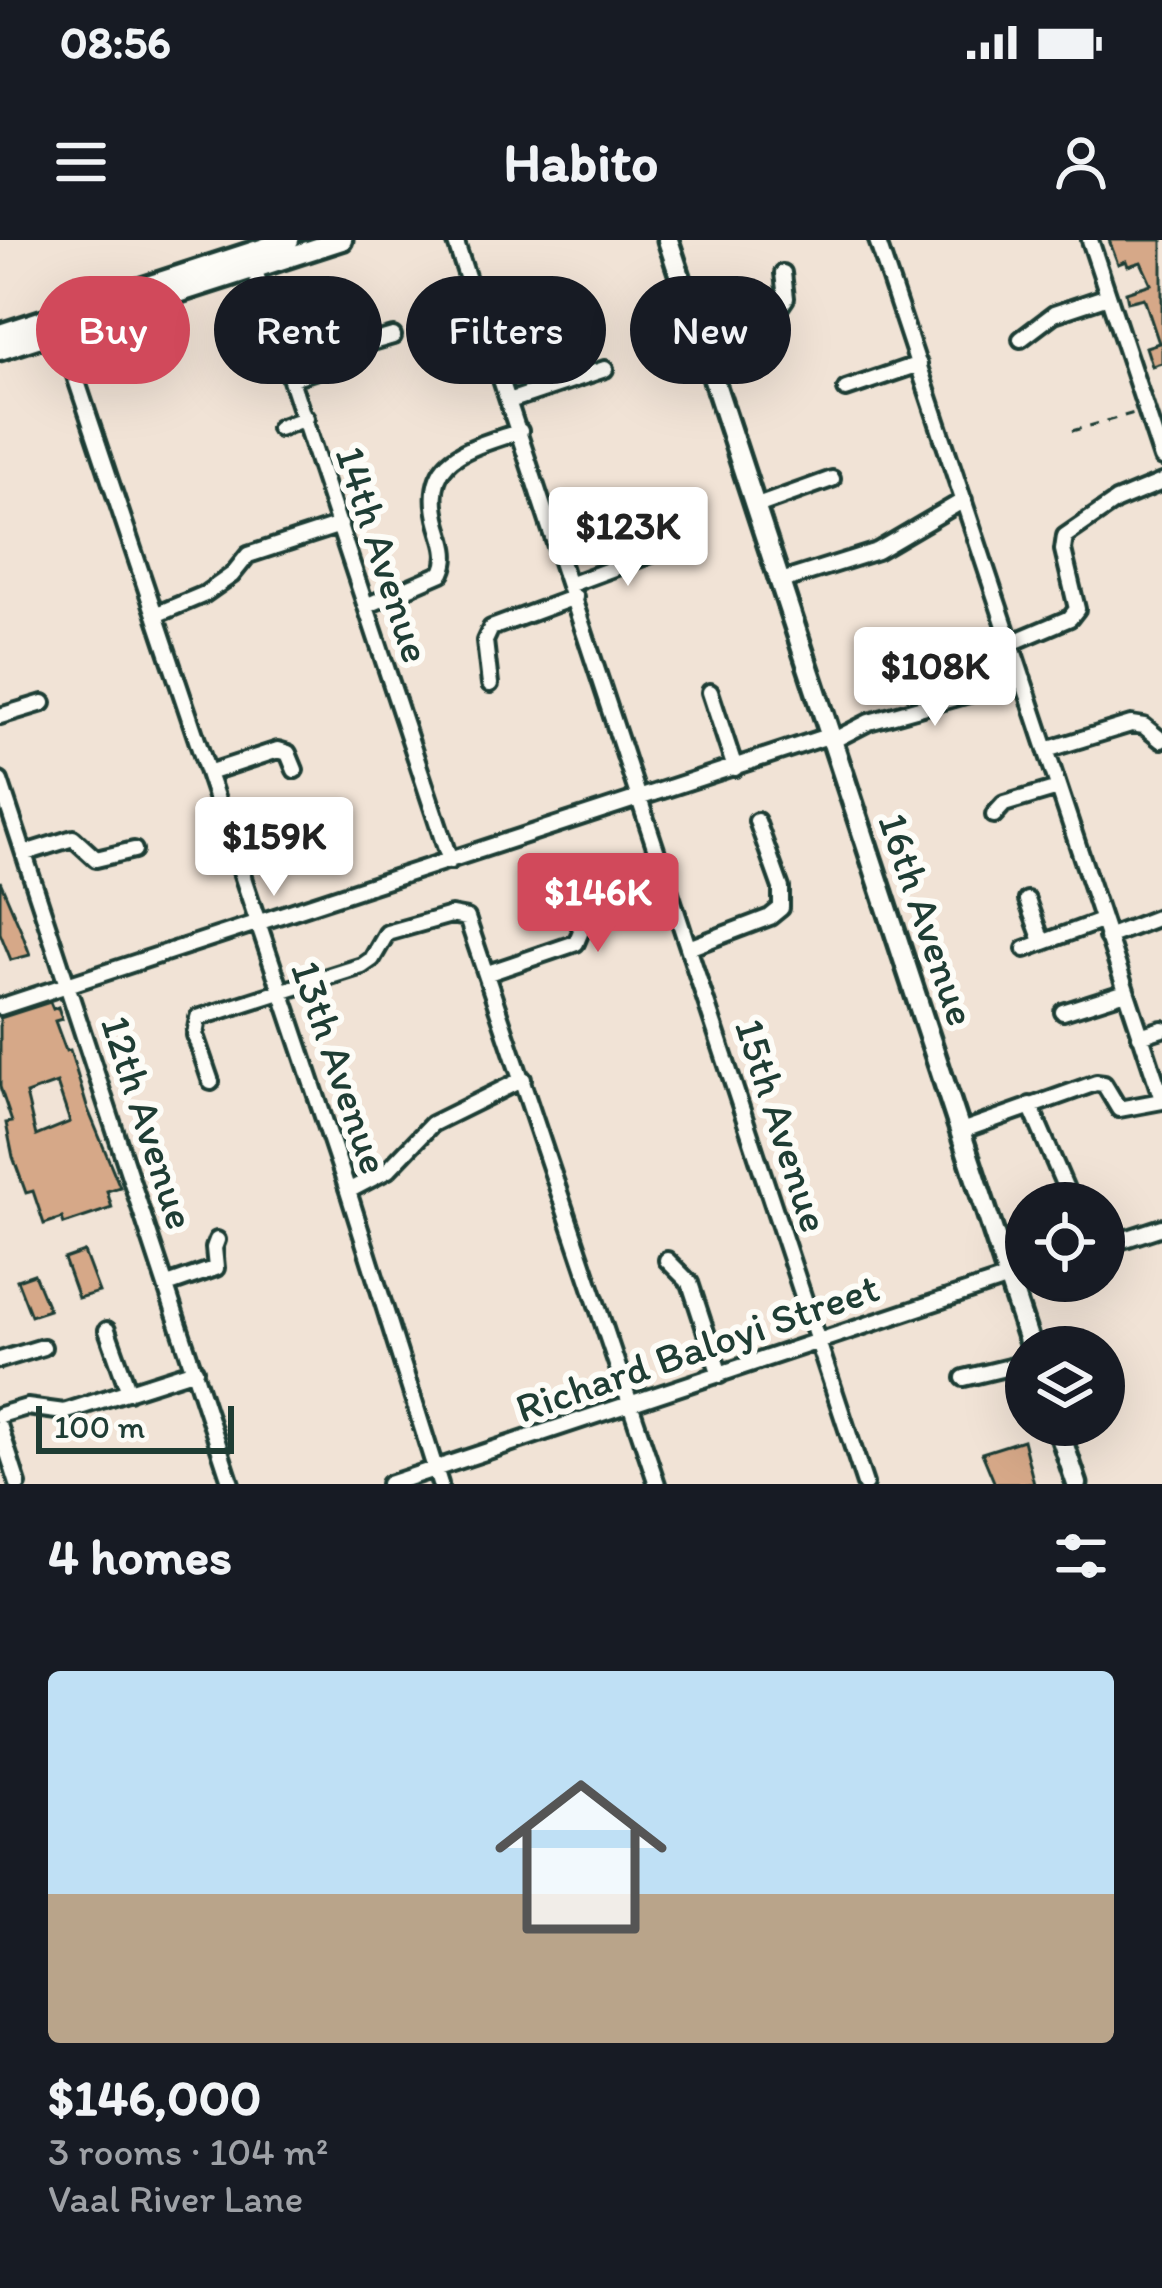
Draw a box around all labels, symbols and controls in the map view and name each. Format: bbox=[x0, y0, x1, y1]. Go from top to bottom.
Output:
text: 08:56 bbox=[60, 15, 171, 69]
icon: menu bbox=[48, 129, 114, 195]
icon: person bbox=[1048, 129, 1114, 195]
text: Habito bbox=[503, 130, 659, 195]
chip: Buy bbox=[36, 276, 190, 384]
chip: Rent bbox=[214, 276, 382, 384]
chip: Filters bbox=[406, 276, 606, 384]
chip: New bbox=[630, 276, 791, 384]
street label: 14th Avenue bbox=[325, 439, 442, 669]
pin: $123K bbox=[544, 487, 712, 589]
text: $123K bbox=[576, 502, 680, 549]
pin: $108K bbox=[851, 627, 1019, 729]
text: $108K bbox=[881, 642, 989, 689]
pin: $159K bbox=[190, 797, 358, 899]
street label: 16th Avenue bbox=[867, 806, 988, 1032]
text: $159K bbox=[222, 812, 326, 859]
pin: $146K bbox=[514, 853, 682, 955]
text: $146K bbox=[545, 868, 651, 915]
street label: 13th Avenue bbox=[280, 954, 401, 1181]
street label: 12th Avenue bbox=[90, 1009, 207, 1235]
street label: 15th Avenue bbox=[724, 1012, 841, 1238]
map controls bbox=[1005, 1182, 1125, 1446]
button: locate bbox=[1005, 1182, 1125, 1302]
street label: Richard Baloyi Street bbox=[509, 1261, 886, 1434]
button: layers bbox=[1005, 1326, 1125, 1446]
scale bar bbox=[36, 1400, 234, 1453]
text: 100 m bbox=[54, 1407, 145, 1446]
icon: filters bbox=[1048, 1523, 1114, 1589]
text: 4 homes bbox=[48, 1526, 232, 1587]
icon: home bbox=[473, 1749, 689, 1965]
text: $146,000 bbox=[48, 2067, 262, 2128]
text: 3 rooms · 104 m² bbox=[48, 2128, 328, 2175]
text: Vaal River Lane bbox=[48, 2175, 303, 2222]

